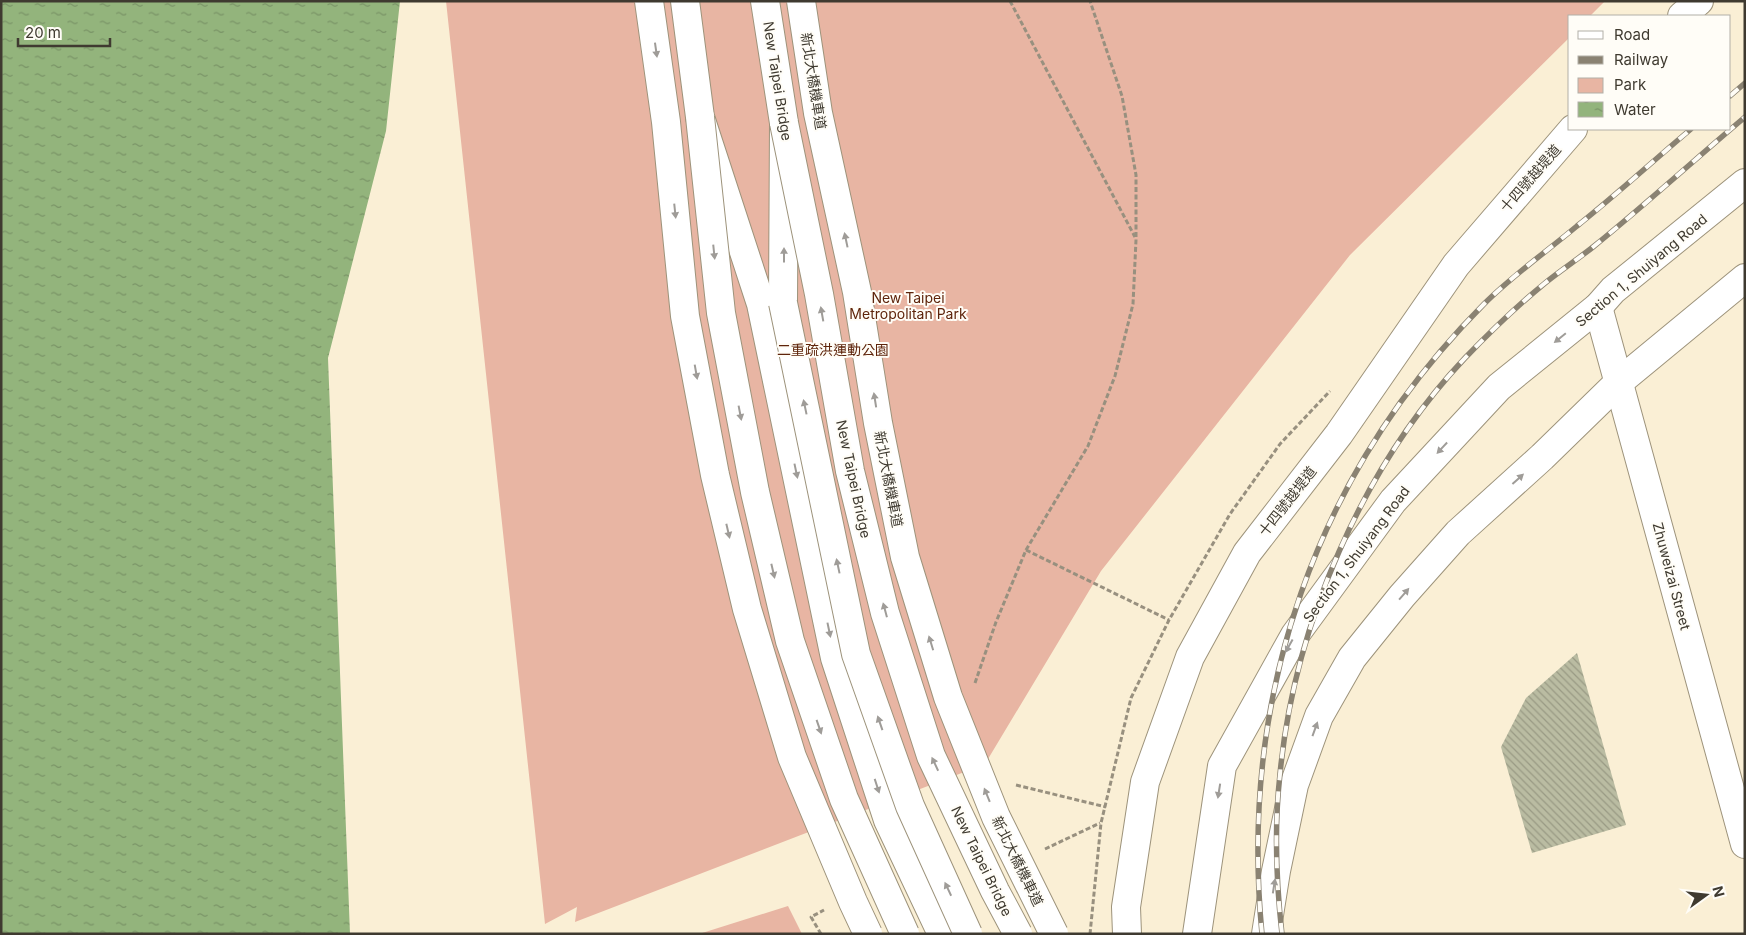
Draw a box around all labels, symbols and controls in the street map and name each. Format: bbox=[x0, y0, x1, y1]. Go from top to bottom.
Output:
scale bar bbox=[18, 15, 110, 47]
legend bbox=[1568, 15, 1731, 130]
street label: New Taipei Bridge bbox=[760, 20, 796, 142]
text: 20 m bbox=[25, 23, 61, 42]
text: Road bbox=[1614, 25, 1650, 44]
street label: 新北大橋機車道 bbox=[798, 31, 830, 131]
one-way arrow bbox=[653, 42, 661, 58]
text: Railway bbox=[1614, 50, 1669, 69]
text: Park bbox=[1614, 75, 1647, 94]
text: Water bbox=[1614, 100, 1656, 119]
street label: 十四號越堤道 bbox=[1496, 141, 1564, 215]
one-way arrow bbox=[671, 203, 679, 219]
street label: Section 1, Shuiyang Road bbox=[1572, 210, 1710, 330]
one-way arrow bbox=[841, 231, 849, 247]
one-way arrow bbox=[711, 244, 719, 260]
one-way arrow bbox=[780, 246, 788, 262]
park label: New Taipei Metropolitan Park bbox=[849, 289, 967, 322]
one-way arrow bbox=[818, 306, 826, 322]
one-way arrow bbox=[1554, 332, 1567, 343]
park label: 二重疏洪運動公園 bbox=[777, 341, 889, 358]
one-way arrow bbox=[692, 364, 700, 380]
one-way arrow bbox=[870, 391, 878, 407]
one-way arrow bbox=[801, 400, 809, 415]
one-way arrow bbox=[736, 405, 744, 421]
street label: New Taipei Bridge bbox=[833, 418, 875, 540]
street label: 新北大橋機車道 bbox=[871, 429, 907, 529]
one-way arrow bbox=[1436, 442, 1448, 454]
street label: 十四號越堤道 bbox=[1254, 463, 1320, 539]
one-way arrow bbox=[792, 464, 800, 479]
one-way arrow bbox=[1511, 473, 1523, 485]
street label: Section 1, Shuiyang Road bbox=[1299, 482, 1413, 626]
street label: Zhuweizai Street bbox=[1649, 520, 1695, 632]
one-way arrow bbox=[724, 524, 732, 539]
one-way arrow bbox=[834, 559, 842, 574]
one-way arrow bbox=[769, 564, 777, 579]
one-way arrow bbox=[1398, 589, 1410, 601]
one-way arrow bbox=[880, 602, 888, 617]
one-way arrow bbox=[826, 623, 834, 639]
one-way arrow bbox=[927, 635, 935, 650]
one-way arrow bbox=[1285, 638, 1293, 653]
one-way arrow bbox=[876, 715, 884, 730]
one-way arrow bbox=[815, 720, 823, 735]
one-way arrow bbox=[1311, 722, 1319, 736]
one-way arrow bbox=[931, 757, 939, 771]
one-way arrow bbox=[874, 778, 881, 793]
one-way arrow bbox=[1214, 783, 1222, 799]
one-way arrow bbox=[983, 788, 991, 802]
street label: New Taipei Bridge bbox=[948, 803, 1016, 919]
street label: 新北大橋機車道 bbox=[989, 813, 1047, 909]
north arrow bbox=[1681, 870, 1731, 920]
one-way arrow bbox=[1270, 877, 1278, 893]
one-way arrow bbox=[944, 882, 952, 897]
text: N bbox=[1709, 884, 1729, 899]

